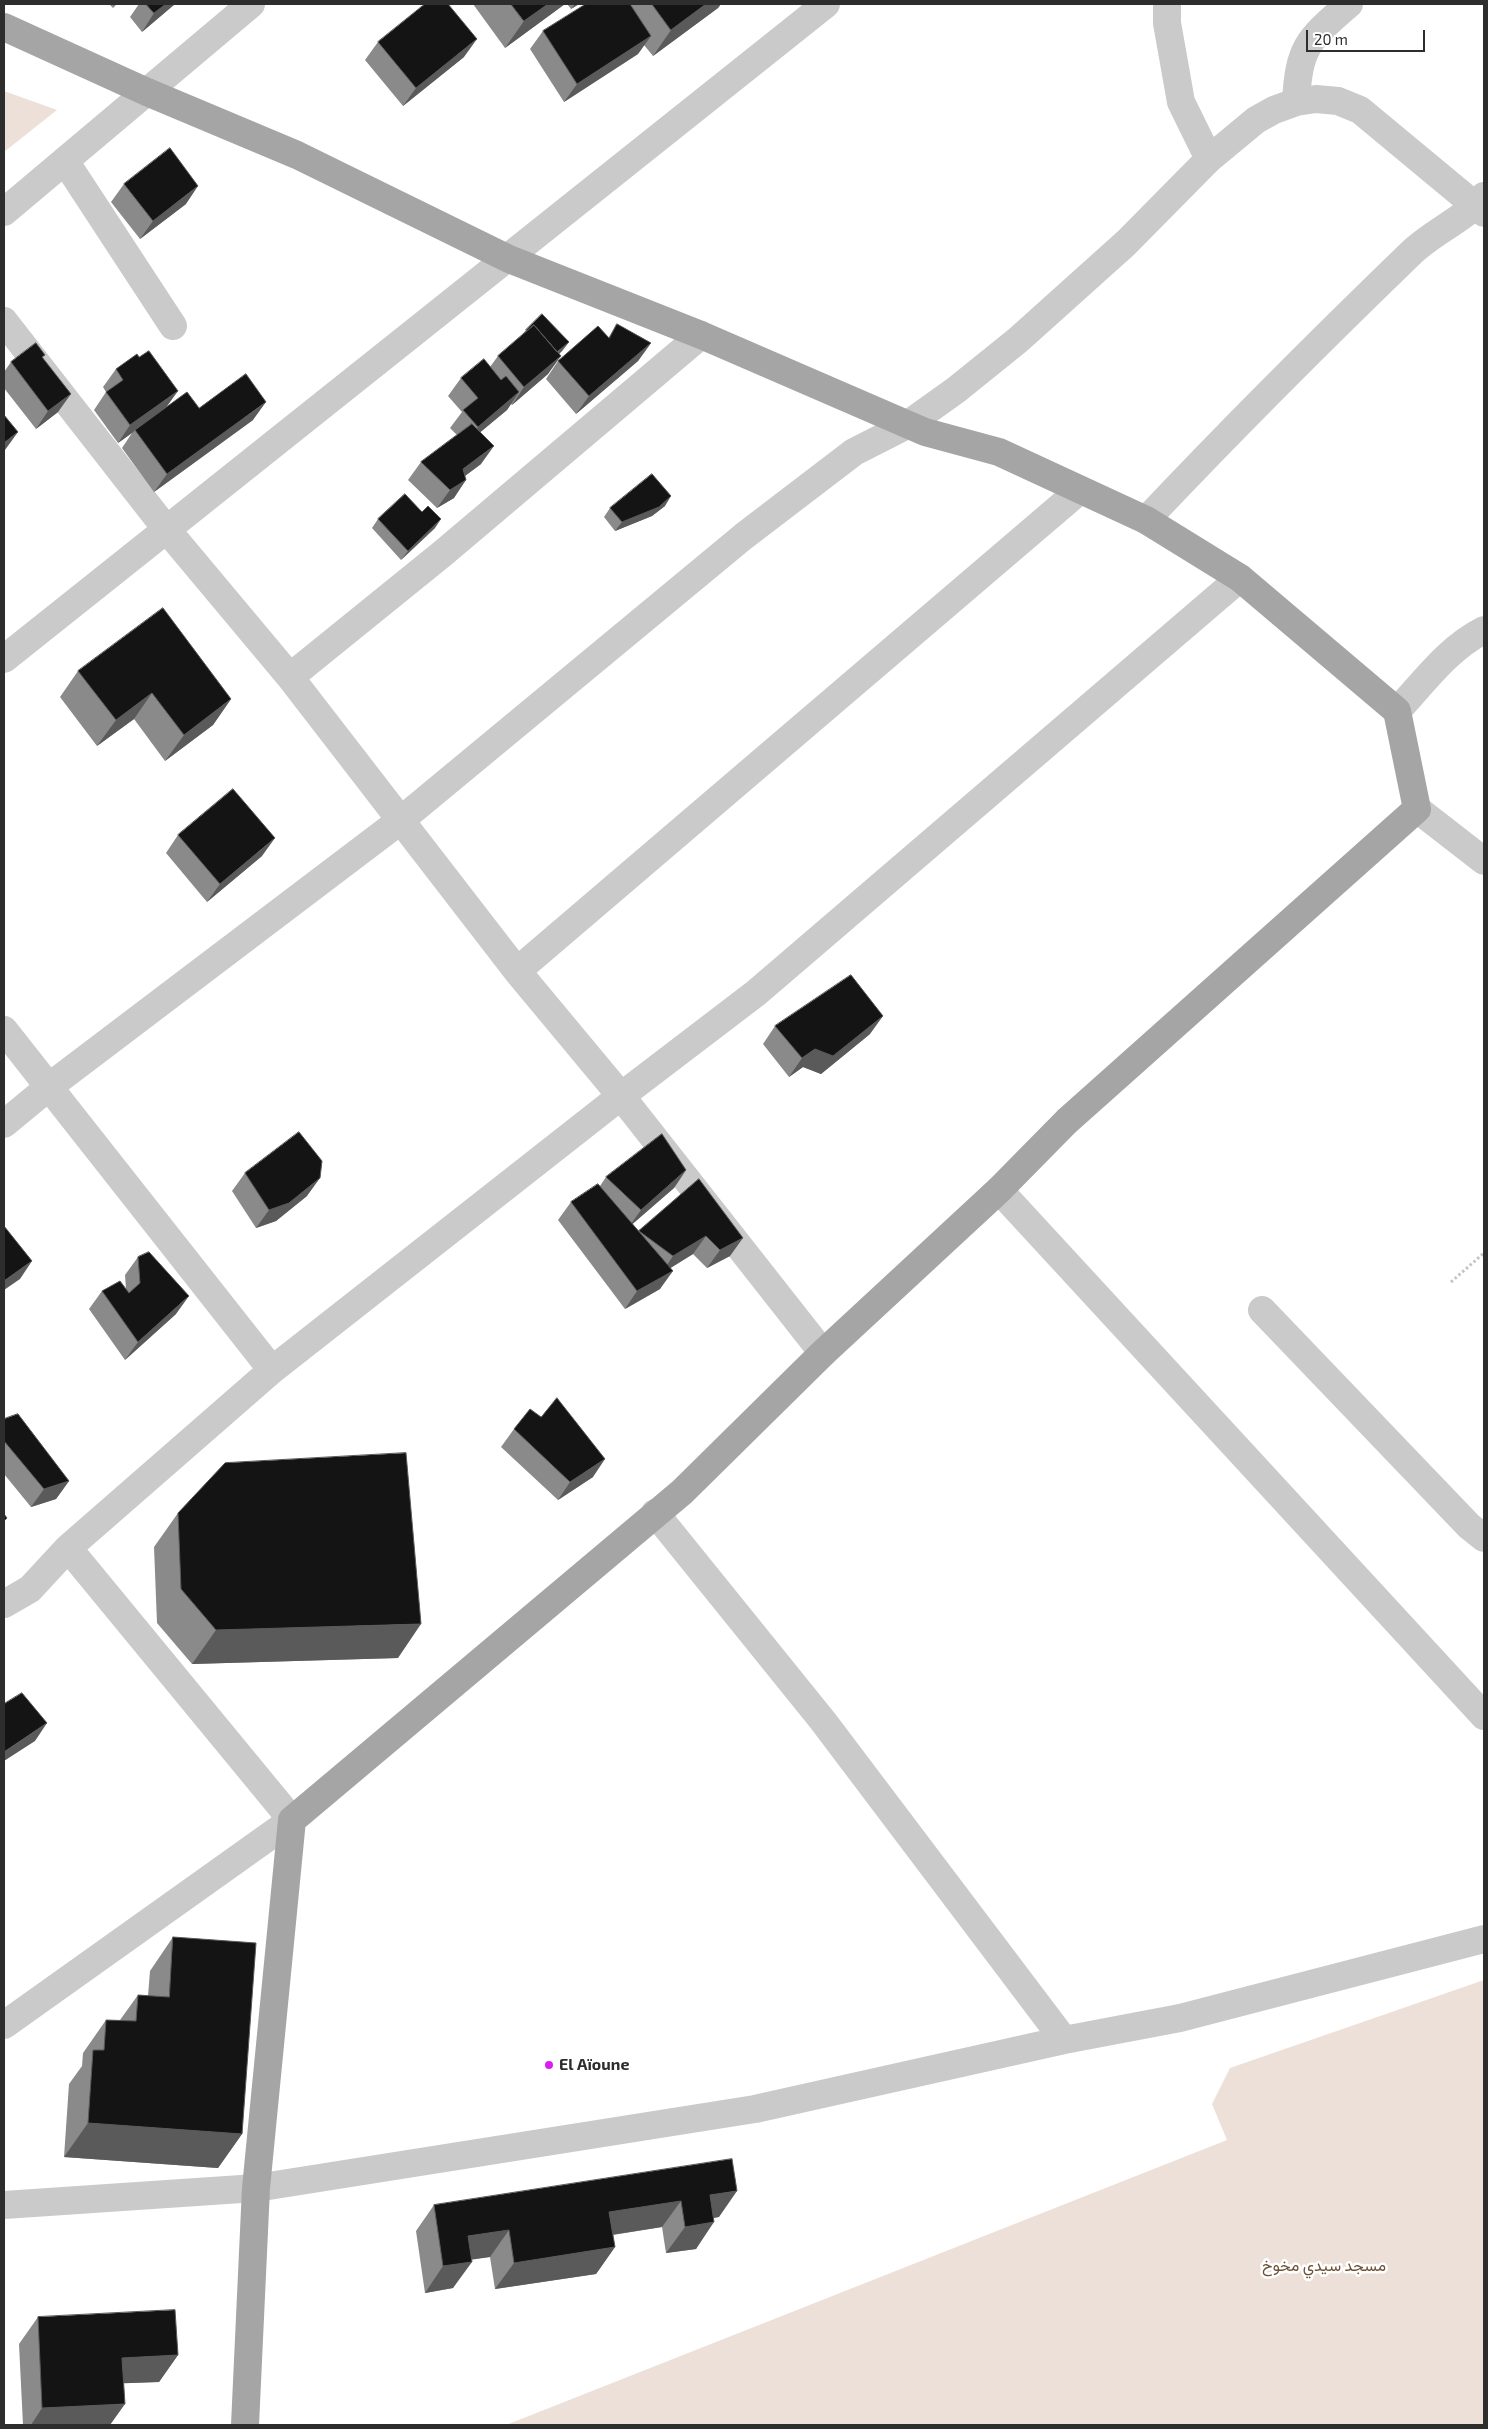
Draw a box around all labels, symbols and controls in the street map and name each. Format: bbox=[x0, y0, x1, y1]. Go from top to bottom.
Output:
scale bar bbox=[1308, 20, 1427, 52]
text: 20 m bbox=[1314, 30, 1348, 48]
place label: El Aïoune bbox=[559, 2055, 629, 2075]
marker: El Aïoune bbox=[543, 2059, 555, 2071]
park label: مسجد سيدي مخوخ bbox=[1262, 2256, 1386, 2276]

